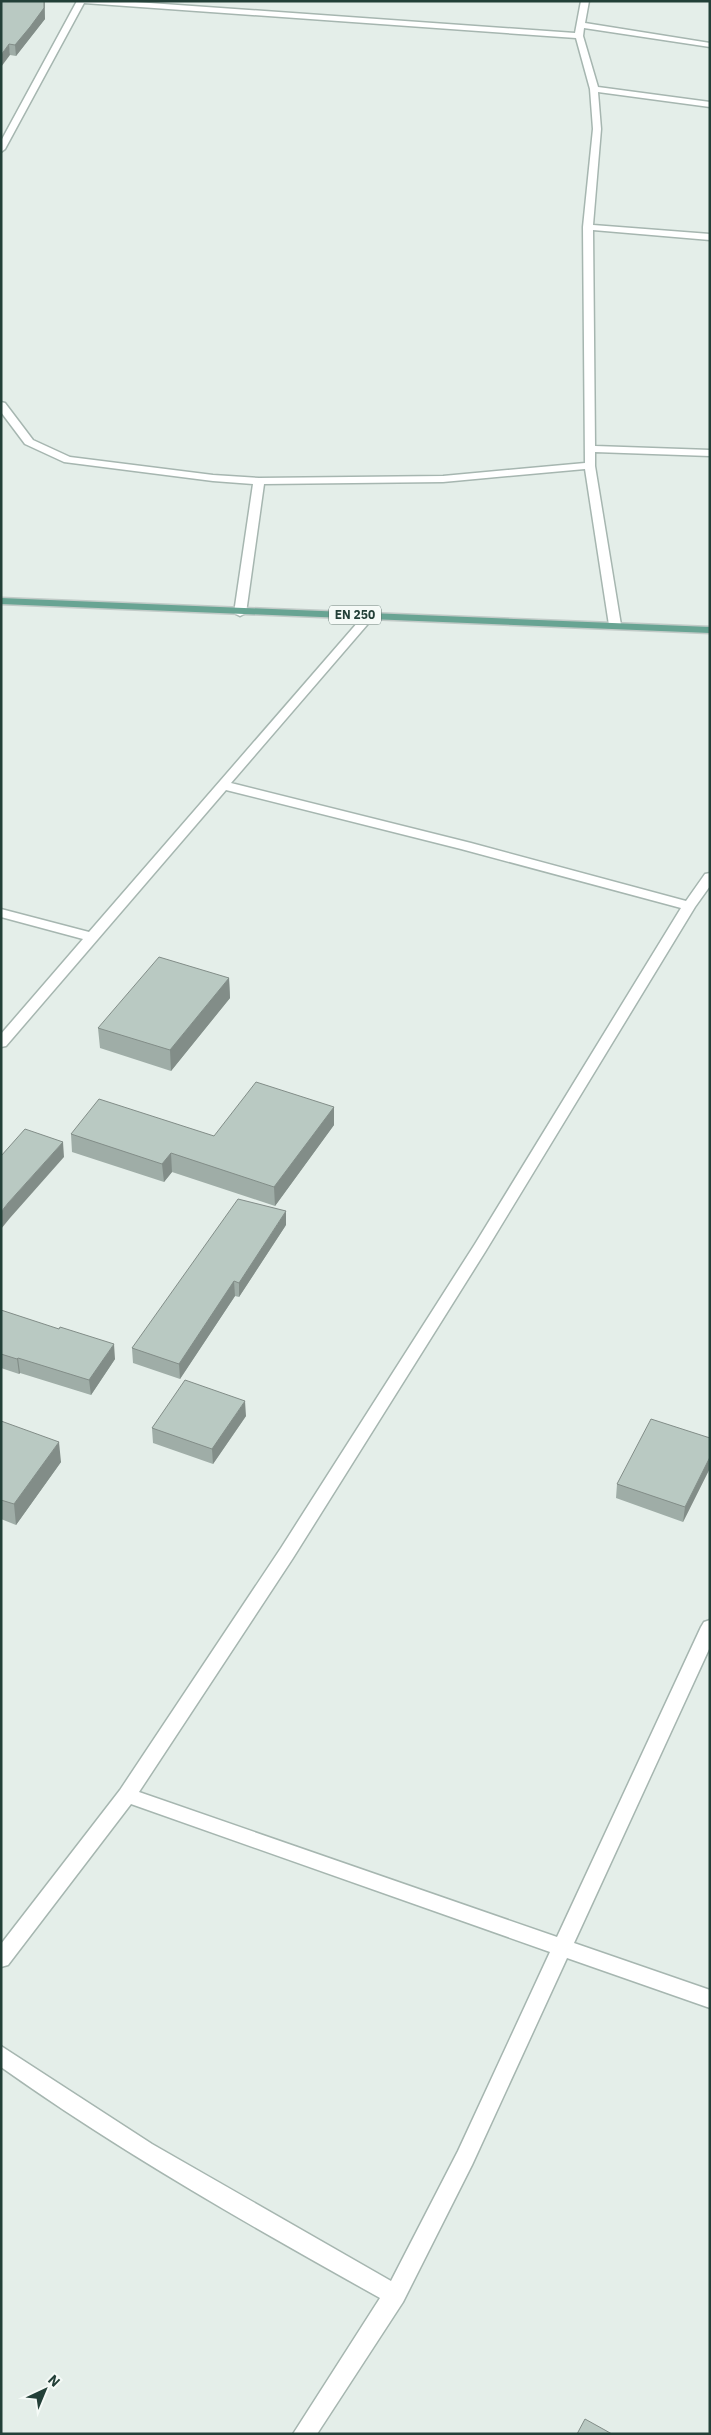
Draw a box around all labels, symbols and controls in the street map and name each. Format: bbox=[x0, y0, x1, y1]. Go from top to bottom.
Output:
road number: EN 250 bbox=[329, 606, 381, 624]
north arrow bbox=[20, 2365, 70, 2415]
text: N bbox=[44, 2371, 64, 2391]

